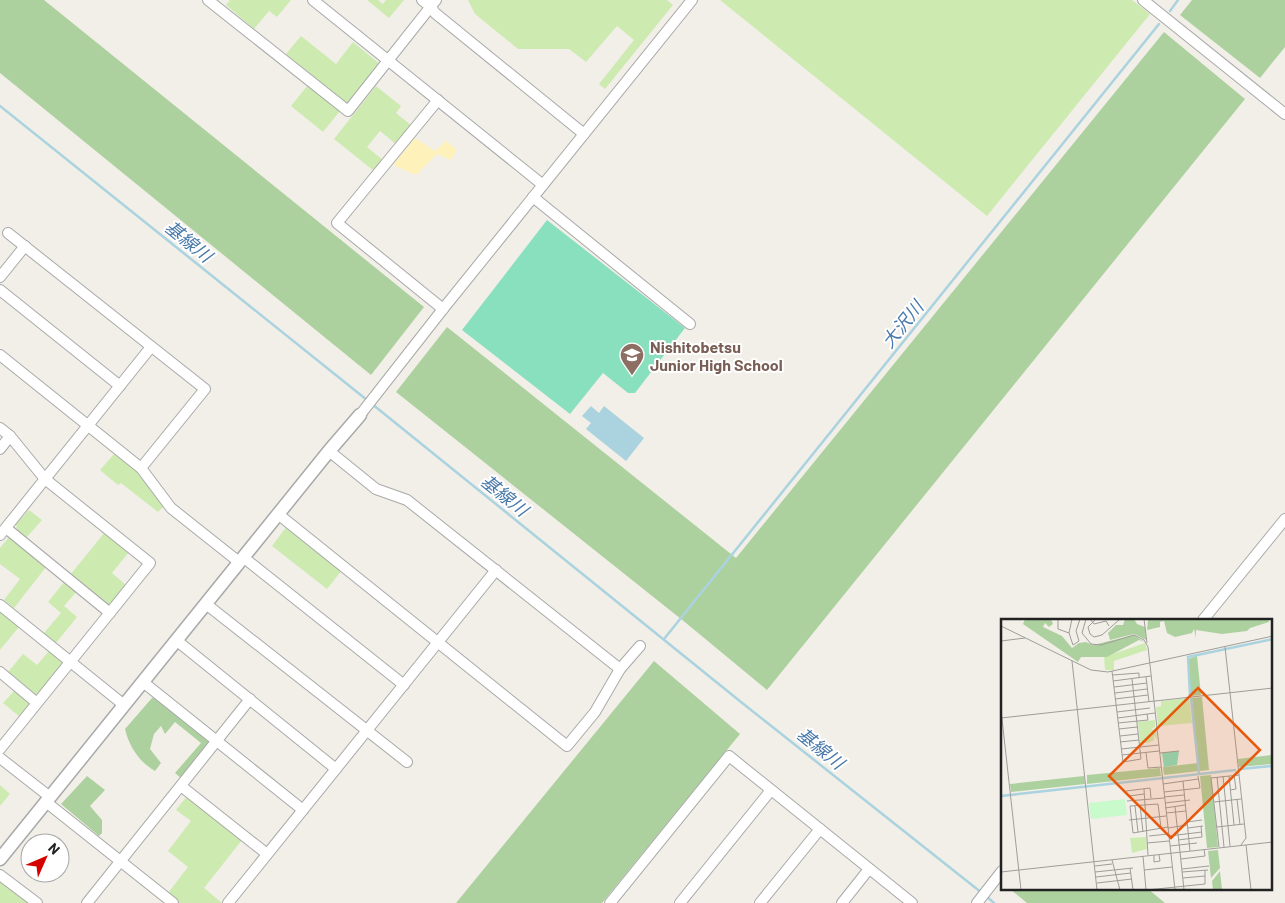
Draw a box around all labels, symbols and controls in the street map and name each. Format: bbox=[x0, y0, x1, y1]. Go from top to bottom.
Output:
water label: 基線川 bbox=[161, 215, 218, 268]
water label: 大沢川 bbox=[876, 295, 929, 352]
place label: Nishitobetsu Junior High School bbox=[650, 337, 783, 374]
school or university icon: Nishitobetsu Junior High School bbox=[619, 342, 645, 376]
water label: 基線川 bbox=[477, 469, 534, 522]
inset map bbox=[1001, 619, 1272, 890]
water label: 基線川 bbox=[793, 722, 850, 775]
north arrow bbox=[20, 833, 70, 883]
text: N bbox=[45, 839, 64, 858]

